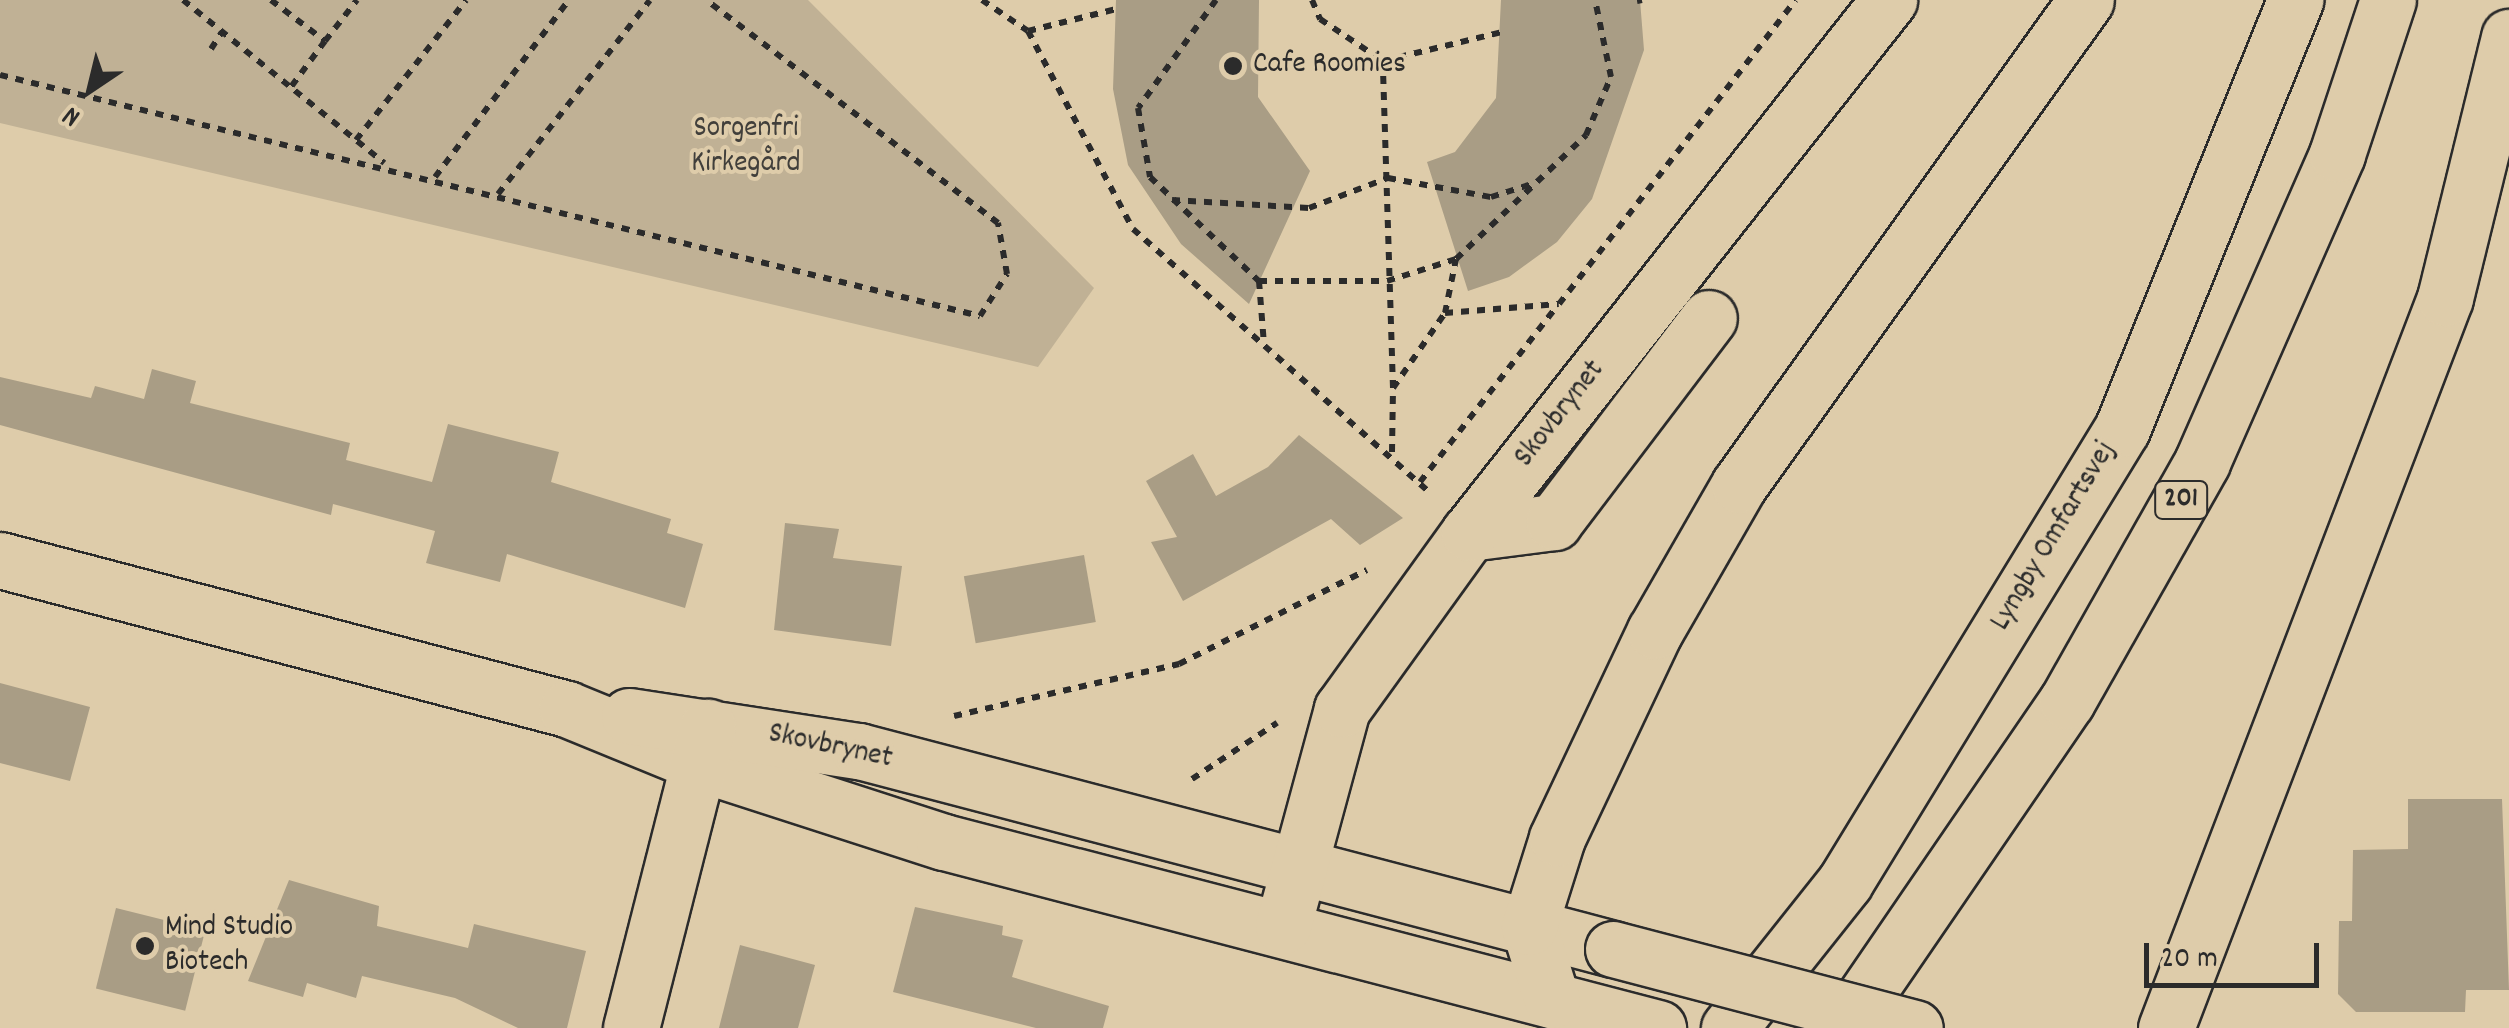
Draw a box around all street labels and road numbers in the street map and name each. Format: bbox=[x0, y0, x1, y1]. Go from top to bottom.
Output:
street label: Skovbrynet bbox=[1508, 354, 1614, 476]
street label: Lyngby Omfartsvej bbox=[1984, 436, 2126, 638]
road number: 201 bbox=[2154, 477, 2208, 523]
street label: Skovbrynet bbox=[765, 717, 895, 779]

